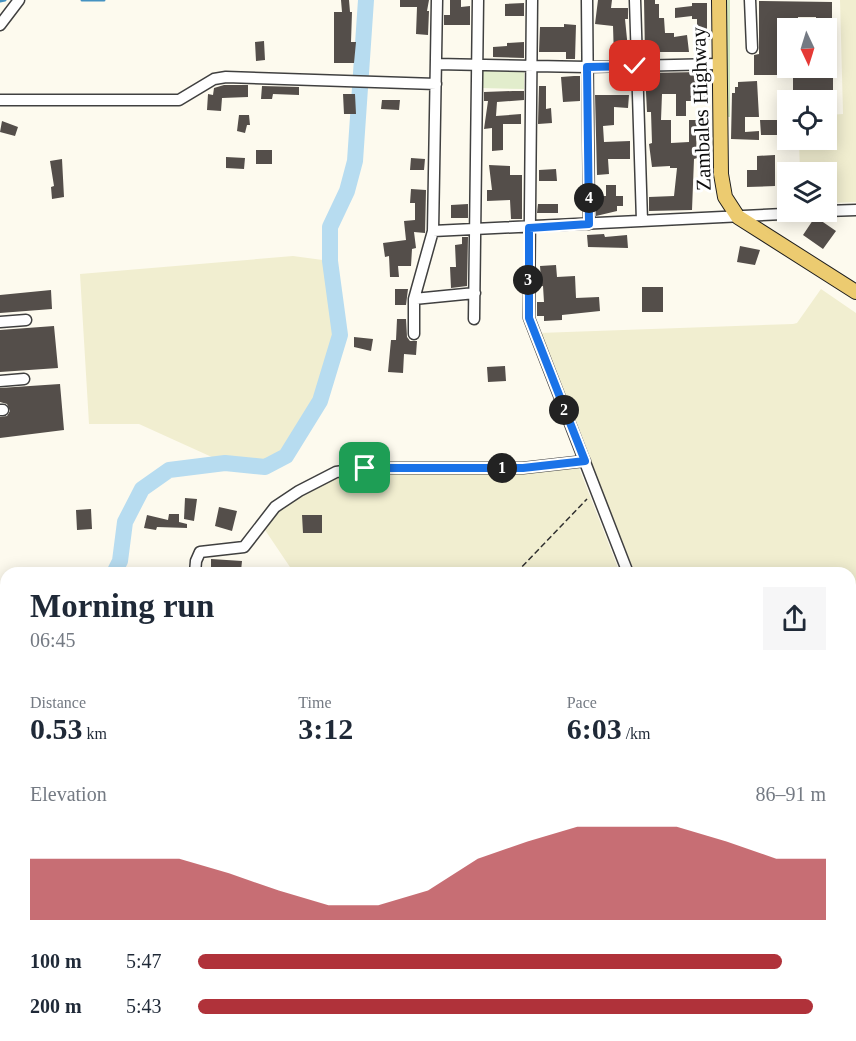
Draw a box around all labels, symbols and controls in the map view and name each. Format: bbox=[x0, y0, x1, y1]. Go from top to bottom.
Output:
north arrow bbox=[777, 18, 837, 78]
map controls bbox=[777, 18, 837, 222]
street label: Zambales Highway bbox=[686, 26, 716, 191]
pin bbox=[609, 40, 660, 91]
icon: check bbox=[618, 49, 651, 82]
button: locate bbox=[777, 90, 837, 150]
button: layers bbox=[777, 162, 837, 222]
pin: 4 bbox=[574, 183, 604, 213]
text: 4 bbox=[585, 189, 593, 206]
pin: 3 bbox=[513, 265, 543, 295]
text: 3 bbox=[524, 271, 532, 288]
pin: 2 bbox=[549, 395, 579, 425]
text: 2 bbox=[560, 401, 568, 418]
pin bbox=[339, 442, 390, 493]
icon: arrive bbox=[348, 451, 381, 484]
pin: 1 bbox=[487, 453, 517, 483]
text: 1 bbox=[498, 459, 506, 476]
button: share bbox=[763, 587, 826, 650]
text: Morning run bbox=[30, 588, 214, 624]
text: 06:45 bbox=[30, 629, 76, 651]
text: Distance bbox=[30, 694, 86, 711]
text: Time bbox=[298, 694, 332, 711]
text: Pace bbox=[567, 694, 597, 711]
text: 0.53 bbox=[30, 712, 83, 745]
text: 3:12 bbox=[298, 712, 353, 745]
text: 6:03 bbox=[567, 712, 622, 745]
text: km bbox=[83, 725, 107, 742]
text: /km bbox=[622, 725, 651, 742]
text: Elevation bbox=[30, 783, 107, 805]
text: 86–91 m bbox=[755, 783, 826, 805]
text: 100 m bbox=[30, 950, 82, 972]
text: 5:47 bbox=[126, 950, 162, 972]
text: 200 m bbox=[30, 995, 82, 1017]
text: 5:43 bbox=[126, 995, 162, 1017]

